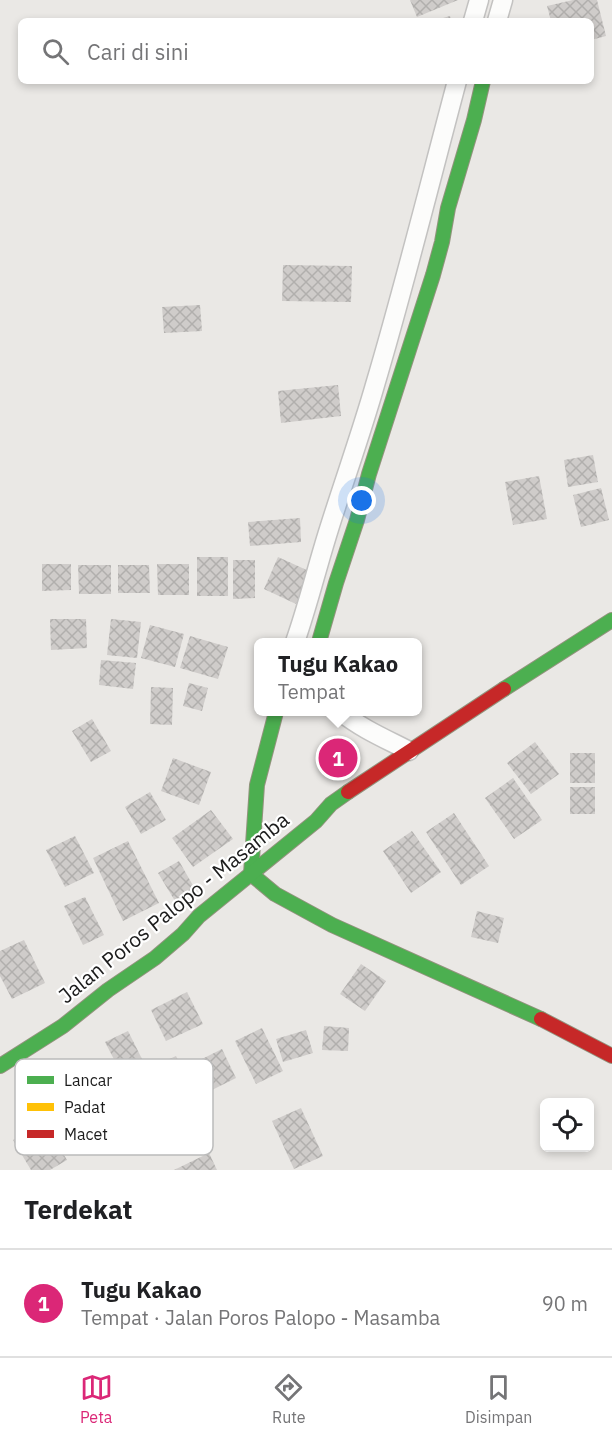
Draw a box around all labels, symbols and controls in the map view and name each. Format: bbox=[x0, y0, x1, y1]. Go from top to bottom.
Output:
search box bbox=[18, 18, 594, 84]
icon: search bbox=[39, 35, 72, 68]
text: Cari di sini bbox=[87, 37, 189, 66]
your location bbox=[347, 486, 376, 515]
popup bbox=[254, 638, 422, 716]
text: Tugu Kakao bbox=[278, 649, 398, 678]
text: Tempat bbox=[278, 678, 346, 705]
pin: 1 bbox=[318, 736, 358, 780]
street label: Jalan Poros Palopo - Masamba bbox=[52, 805, 295, 1009]
legend bbox=[15, 1059, 213, 1155]
text: Lancar bbox=[64, 1070, 112, 1090]
text: Padat bbox=[64, 1097, 106, 1117]
map controls bbox=[540, 1098, 594, 1152]
button: locate bbox=[540, 1098, 594, 1152]
text: Macet bbox=[64, 1124, 108, 1144]
text: Terdekat bbox=[24, 1192, 133, 1226]
text: Tugu Kakao bbox=[81, 1275, 202, 1304]
text: 1 bbox=[38, 1290, 50, 1317]
text: 90 m bbox=[542, 1290, 588, 1317]
text: Tempat · Jalan Poros Palopo - Masamba bbox=[81, 1304, 440, 1331]
tab: Peta bbox=[80, 1371, 113, 1427]
tab: Rute bbox=[272, 1371, 306, 1427]
tab: Disimpan bbox=[465, 1371, 532, 1427]

